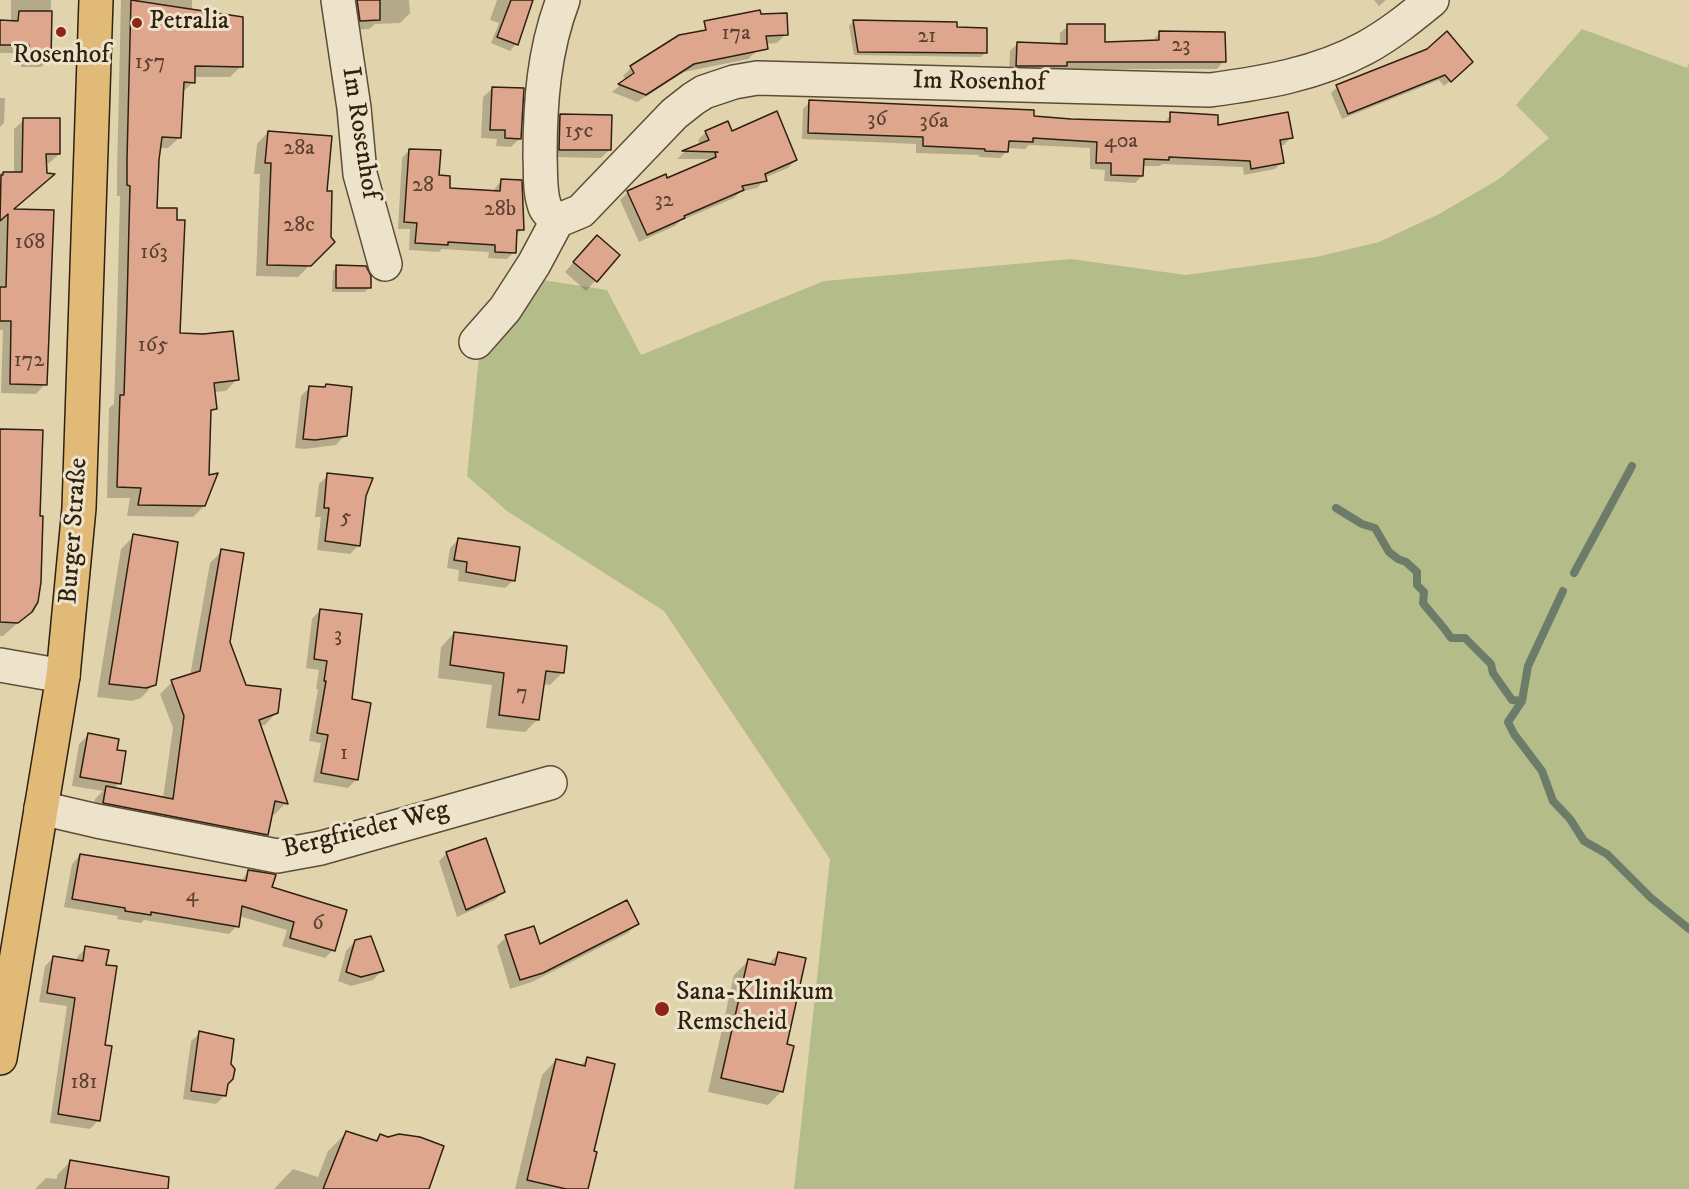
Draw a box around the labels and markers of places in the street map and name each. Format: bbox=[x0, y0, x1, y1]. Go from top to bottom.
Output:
place label: Petralia bbox=[149, 7, 229, 39]
marker: Petralia bbox=[130, 16, 144, 30]
marker: Rosenhof bbox=[54, 25, 68, 39]
place label: Rosenhof bbox=[12, 41, 110, 73]
place label: Sana-Klinikum Remscheid bbox=[676, 978, 834, 1040]
marker: Sana-Klinikum Remscheid bbox=[653, 1000, 671, 1018]

